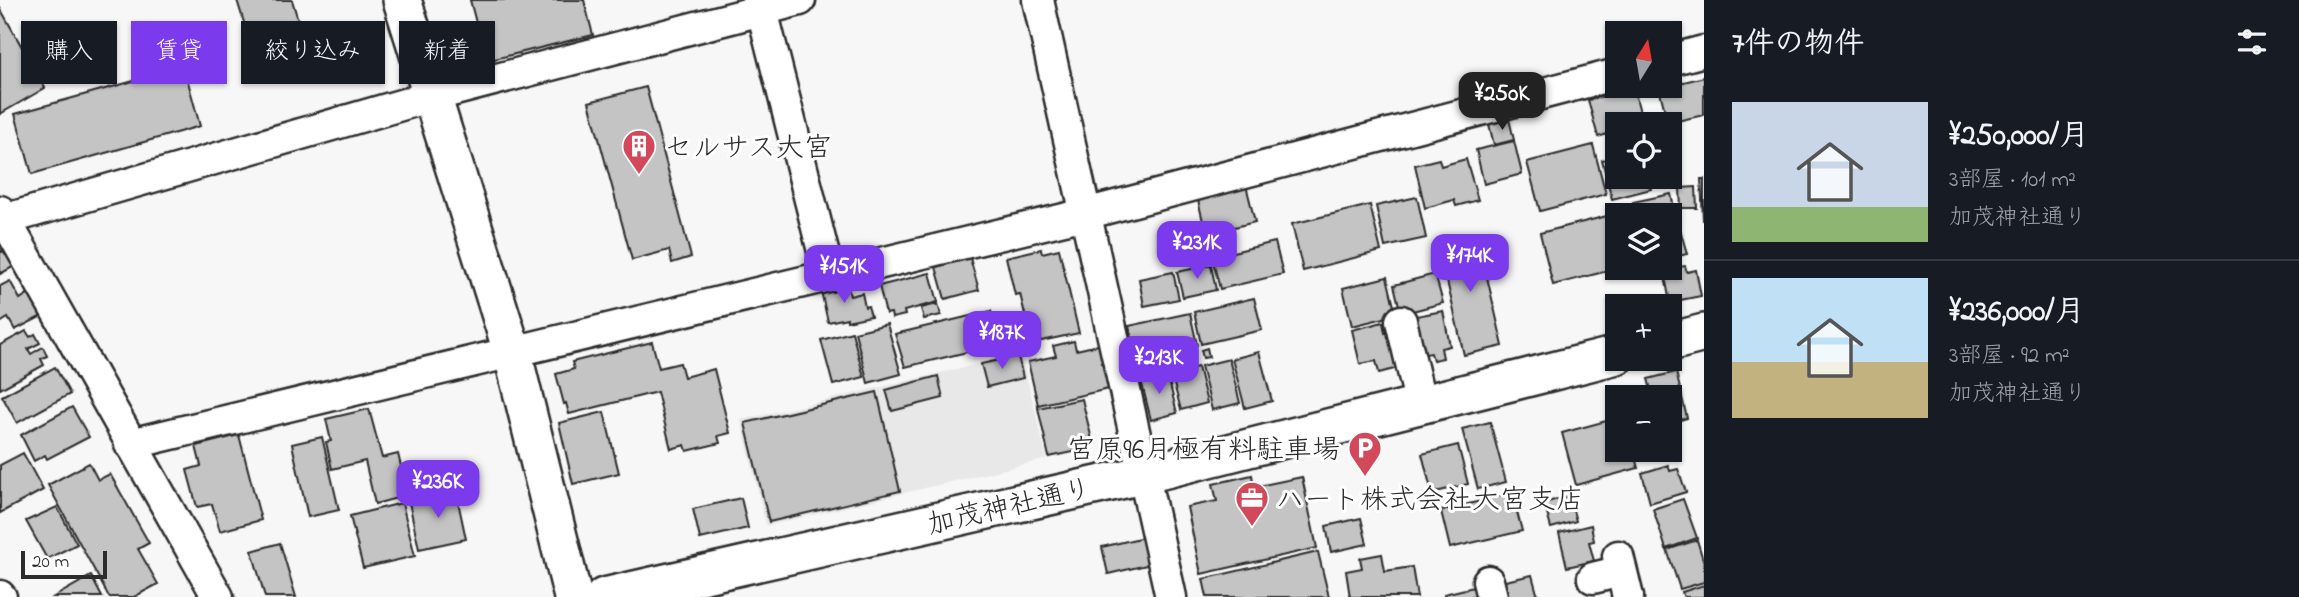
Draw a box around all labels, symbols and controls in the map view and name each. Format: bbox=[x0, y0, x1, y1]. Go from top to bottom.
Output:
chip: 購入 bbox=[21, 21, 117, 84]
chip: 賃貸 bbox=[131, 21, 227, 84]
chip: 絞り込み bbox=[241, 21, 385, 84]
chip: 新着 bbox=[399, 21, 495, 84]
north arrow bbox=[1605, 21, 1682, 98]
map controls bbox=[1605, 21, 1682, 462]
text: 7件の物件 bbox=[1732, 23, 1864, 67]
icon: filters bbox=[2233, 23, 2271, 61]
pin: ¥250K bbox=[1453, 72, 1551, 132]
text: ¥250K bbox=[1475, 78, 1529, 111]
button: locate bbox=[1605, 112, 1682, 189]
text: ¥250,000/月 bbox=[1949, 115, 2089, 159]
building icon: セルサス大宮 bbox=[620, 127, 658, 176]
place label: セルサス大宮 bbox=[664, 129, 832, 170]
icon: home bbox=[1788, 130, 1872, 214]
text: 3部屋 · 101 m² bbox=[1949, 164, 2076, 197]
text: 加茂神社通り bbox=[1949, 202, 2087, 235]
button: layers bbox=[1605, 203, 1682, 280]
pin: ¥231K bbox=[1148, 222, 1246, 281]
text: ¥231K bbox=[1173, 227, 1221, 260]
pin: ¥174K bbox=[1421, 234, 1519, 294]
text: ¥174K bbox=[1447, 240, 1493, 273]
pin: ¥151K bbox=[795, 246, 893, 305]
text: ¥151K bbox=[820, 251, 868, 284]
text: ¥236,000/月 bbox=[1949, 291, 2085, 335]
button: + bbox=[1605, 294, 1682, 371]
icon: home bbox=[1788, 306, 1872, 390]
pin: ¥187K bbox=[953, 312, 1051, 371]
text: ¥187K bbox=[979, 317, 1025, 350]
pin: ¥213K bbox=[1110, 336, 1208, 396]
text: 3部屋 · 92 m² bbox=[1949, 340, 2070, 373]
text: ¥213K bbox=[1135, 342, 1183, 375]
text: 加茂神社通り bbox=[1949, 378, 2087, 411]
button: − bbox=[1605, 385, 1682, 462]
parking icon: 宮原96月極有料駐車場 bbox=[1346, 429, 1384, 478]
place label: 宮原96月極有料駐車場 bbox=[1067, 431, 1340, 472]
pin: ¥236K bbox=[389, 461, 487, 520]
text: ¥236K bbox=[412, 466, 464, 499]
street label: 加茂神社通り bbox=[923, 470, 1096, 547]
office icon: ハート株式会社大宮支店 bbox=[1233, 479, 1271, 528]
place label: ハート株式会社大宮支店 bbox=[1276, 481, 1584, 522]
scale bar bbox=[21, 548, 107, 580]
text: 20 m bbox=[32, 549, 69, 576]

